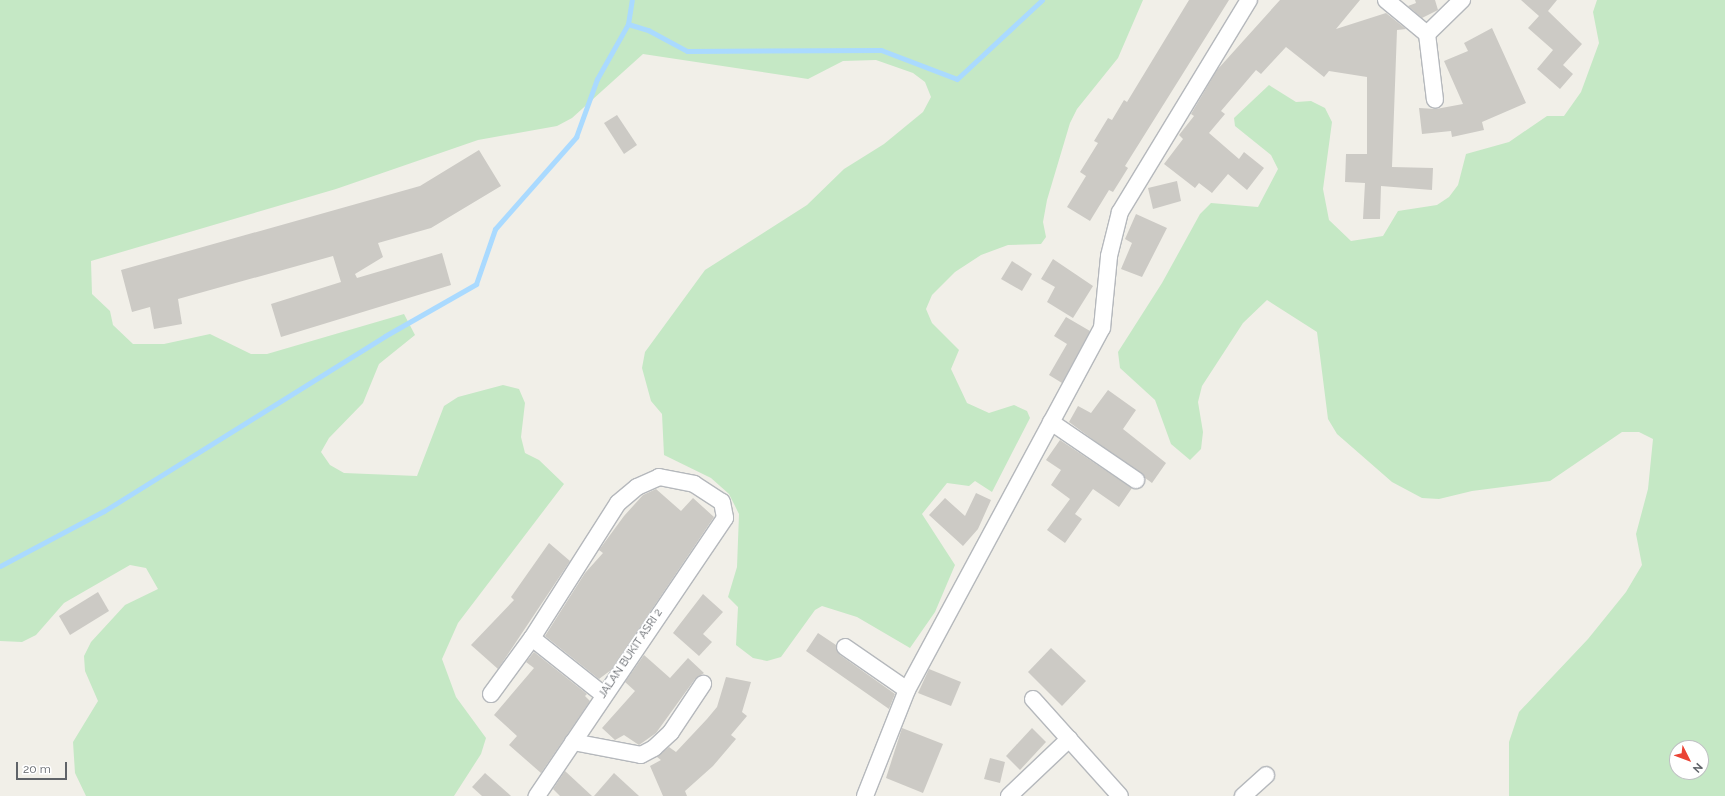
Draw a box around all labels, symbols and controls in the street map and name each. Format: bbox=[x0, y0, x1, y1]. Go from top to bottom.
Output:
street label: JALAN BUKIT ASRI 2 bbox=[596, 607, 666, 701]
north arrow bbox=[1669, 740, 1709, 780]
scale bar bbox=[18, 754, 69, 780]
text: N bbox=[1690, 760, 1705, 775]
text: 20 m bbox=[23, 762, 51, 776]

